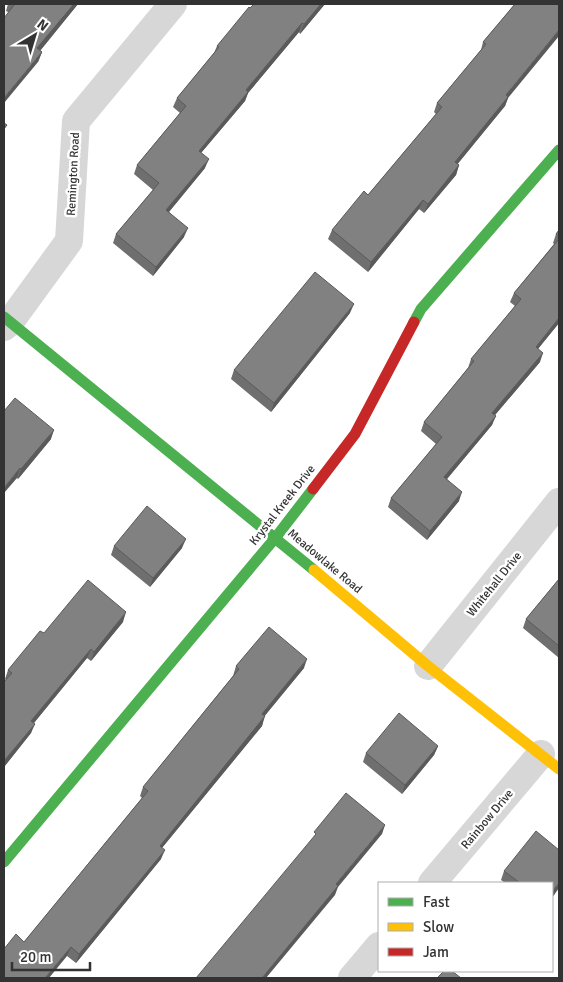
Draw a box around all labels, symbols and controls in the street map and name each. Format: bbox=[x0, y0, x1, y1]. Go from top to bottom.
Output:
north arrow bbox=[10, 10, 60, 60]
text: N bbox=[34, 15, 52, 35]
street label: Remington Road bbox=[64, 132, 83, 216]
street label: Krystal Kreek Drive bbox=[246, 462, 318, 549]
street label: Meadowlake Road bbox=[284, 526, 365, 597]
street label: Whitehall Drive bbox=[464, 549, 525, 620]
street label: Rainbow Drive bbox=[458, 786, 517, 852]
legend bbox=[378, 882, 553, 972]
text: Fast bbox=[423, 893, 450, 911]
text: Slow bbox=[423, 918, 454, 936]
scale bar bbox=[12, 940, 90, 972]
text: Jam bbox=[423, 943, 449, 961]
text: 20 m bbox=[20, 948, 51, 966]

